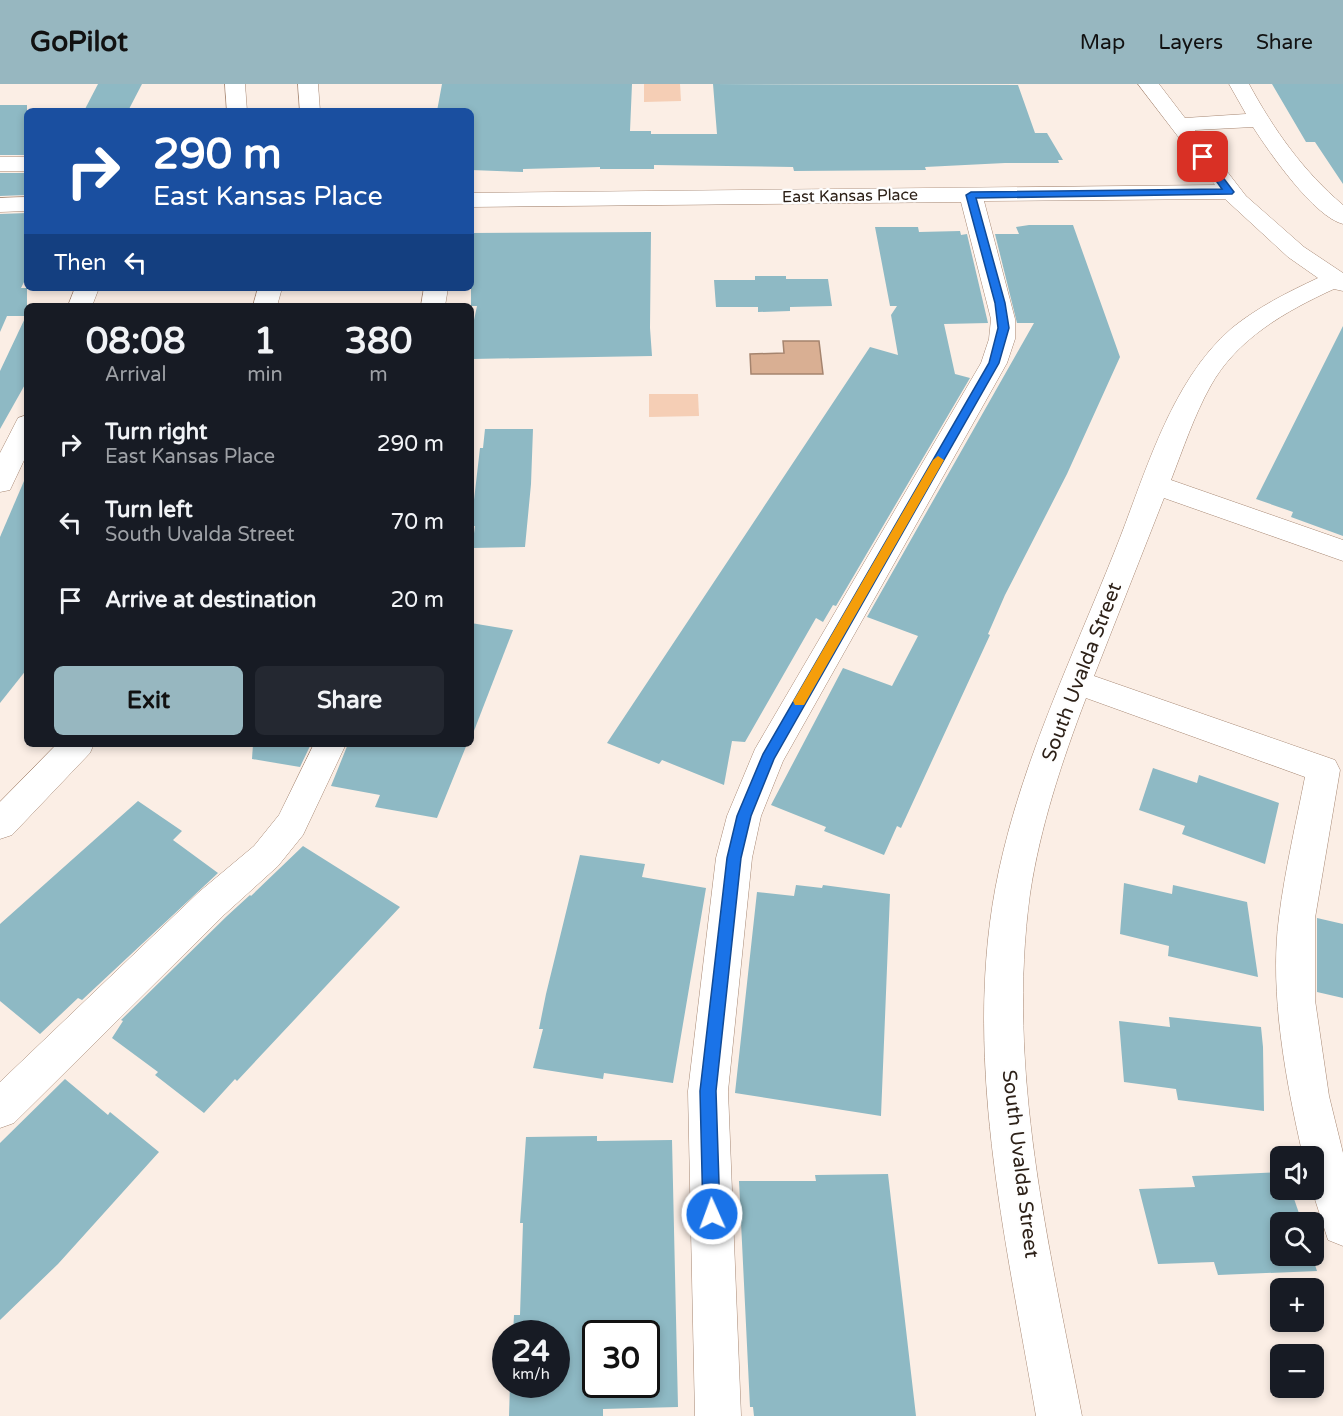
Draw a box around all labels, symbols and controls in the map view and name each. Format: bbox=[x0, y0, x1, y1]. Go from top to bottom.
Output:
text: GoPilot bbox=[30, 25, 128, 59]
text: Map bbox=[1080, 30, 1125, 55]
text: Layers bbox=[1158, 30, 1223, 55]
text: Share bbox=[1256, 30, 1313, 55]
text: 290 m bbox=[153, 129, 282, 180]
pin bbox=[1177, 131, 1228, 182]
icon: right bbox=[54, 132, 132, 210]
icon: arrive bbox=[1186, 140, 1219, 173]
text: East Kansas Place bbox=[153, 180, 383, 213]
street label: East Kansas Place bbox=[782, 185, 918, 207]
icon: left bbox=[119, 246, 152, 279]
text: Then bbox=[54, 250, 107, 276]
text: 08:08 bbox=[86, 320, 186, 363]
text: 1 bbox=[254, 320, 276, 363]
text: 380 bbox=[344, 320, 412, 363]
text: Arrival bbox=[105, 363, 167, 387]
text: min bbox=[247, 363, 283, 387]
text: m bbox=[369, 363, 388, 387]
text: Turn right bbox=[105, 419, 207, 445]
icon: right bbox=[54, 428, 87, 461]
text: 290 m bbox=[377, 431, 444, 457]
text: East Kansas Place bbox=[105, 445, 275, 469]
text: Turn left bbox=[105, 497, 193, 523]
icon: left bbox=[54, 506, 87, 539]
text: 70 m bbox=[390, 509, 444, 535]
text: South Uvalda Street bbox=[105, 523, 295, 547]
street label: South Uvalda Street bbox=[1037, 579, 1127, 765]
icon: arrive bbox=[54, 584, 87, 617]
text: Arrive at destination bbox=[105, 587, 316, 613]
text: 20 m bbox=[390, 587, 444, 613]
button: Exit bbox=[54, 666, 243, 735]
button: Share bbox=[255, 666, 444, 735]
street label: South Uvalda Street bbox=[997, 1068, 1044, 1260]
map controls bbox=[1270, 1146, 1324, 1398]
button: sound bbox=[1270, 1146, 1324, 1200]
position arrow bbox=[680, 1182, 744, 1246]
button: search bbox=[1270, 1212, 1324, 1266]
button: + bbox=[1270, 1278, 1324, 1332]
speed limit sign: 30 bbox=[582, 1320, 660, 1398]
text: 24 bbox=[512, 1333, 550, 1370]
button: − bbox=[1270, 1344, 1324, 1398]
text: km/h bbox=[512, 1365, 550, 1383]

